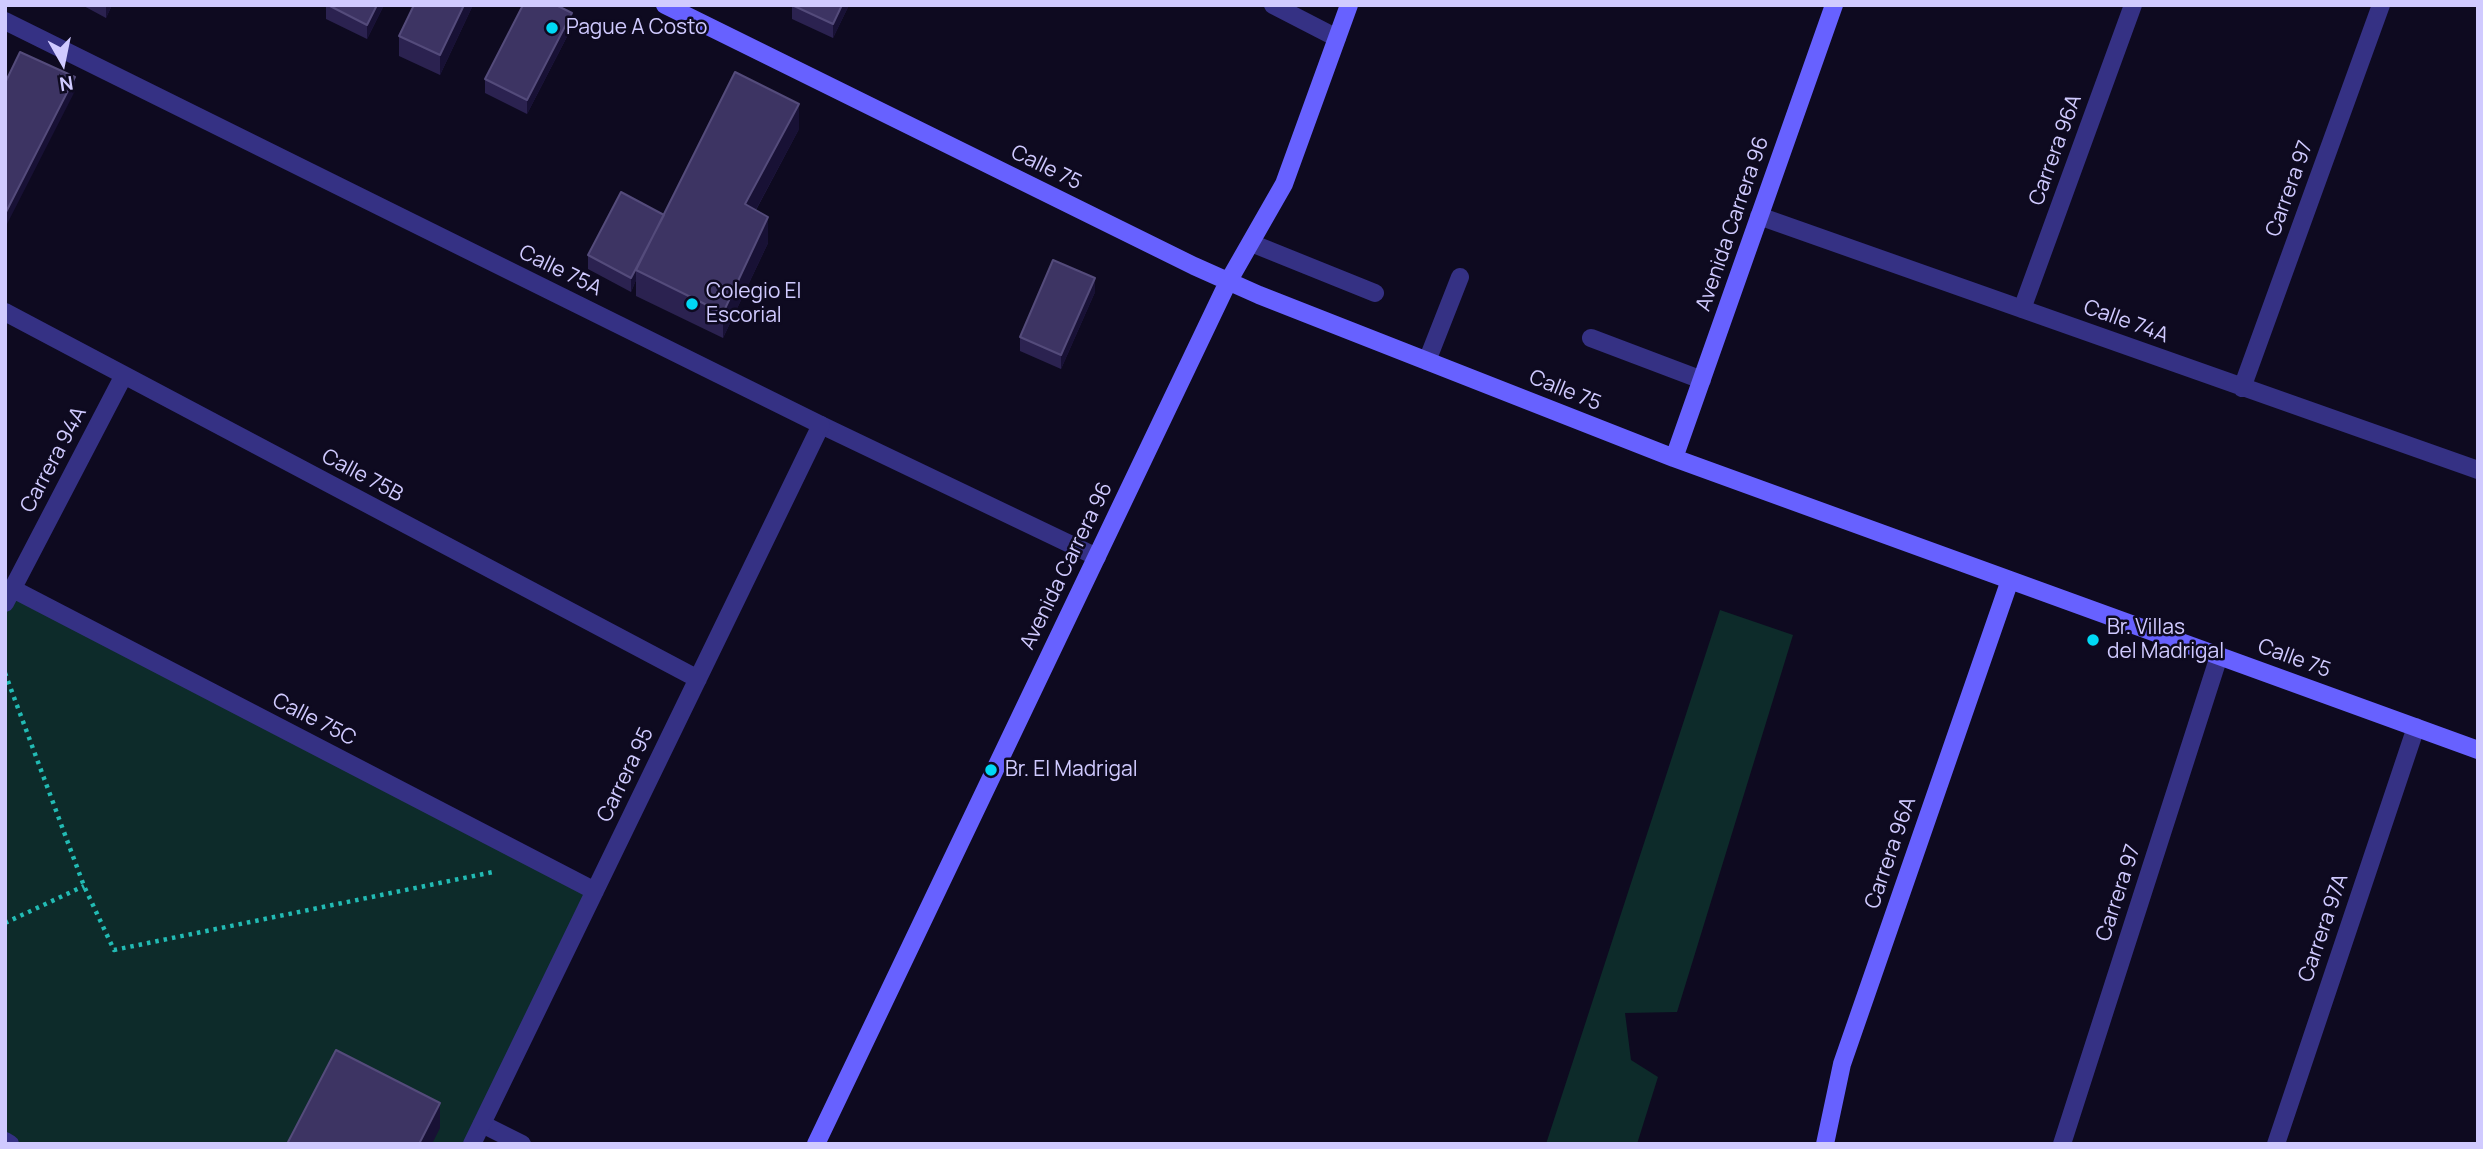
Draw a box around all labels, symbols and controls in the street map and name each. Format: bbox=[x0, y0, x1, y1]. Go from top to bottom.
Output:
place label: Pague A Costo bbox=[566, 15, 708, 41]
marker: Pague A Costo bbox=[544, 20, 560, 36]
north arrow bbox=[28, 28, 98, 98]
text: N bbox=[58, 70, 75, 98]
street label: Carrera 96A bbox=[2024, 91, 2088, 209]
street label: Avenida Carrera 96 bbox=[1691, 133, 1775, 315]
street label: Carrera 97 bbox=[2261, 138, 2319, 240]
street label: Calle 75 bbox=[1006, 140, 1086, 196]
street label: Calle 75A bbox=[515, 240, 605, 302]
place label: Colegio El Escorial bbox=[706, 279, 801, 329]
street label: Calle 74A bbox=[2080, 295, 2172, 349]
marker: Colegio El Escorial bbox=[684, 296, 700, 312]
street label: Calle 75 bbox=[1525, 365, 1605, 417]
street label: Carrera 94A bbox=[16, 403, 92, 517]
street label: Calle 75B bbox=[317, 444, 407, 508]
street label: Avenida Carrera 96 bbox=[1015, 478, 1119, 654]
place label: Br. Villas del Madrigal bbox=[2107, 615, 2224, 665]
marker: Br. Villas del Madrigal bbox=[2085, 632, 2101, 648]
street label: Calle 75 bbox=[2254, 634, 2334, 684]
street label: Calle 75C bbox=[268, 688, 360, 752]
street label: Carrera 95 bbox=[592, 724, 660, 826]
place label: Br. El Madrigal bbox=[1005, 757, 1138, 783]
marker: Br. El Madrigal bbox=[983, 762, 999, 778]
street label: Carrera 96A bbox=[1860, 794, 1922, 912]
street label: Carrera 97 bbox=[2092, 841, 2146, 945]
street label: Carrera 97A bbox=[2294, 871, 2354, 985]

